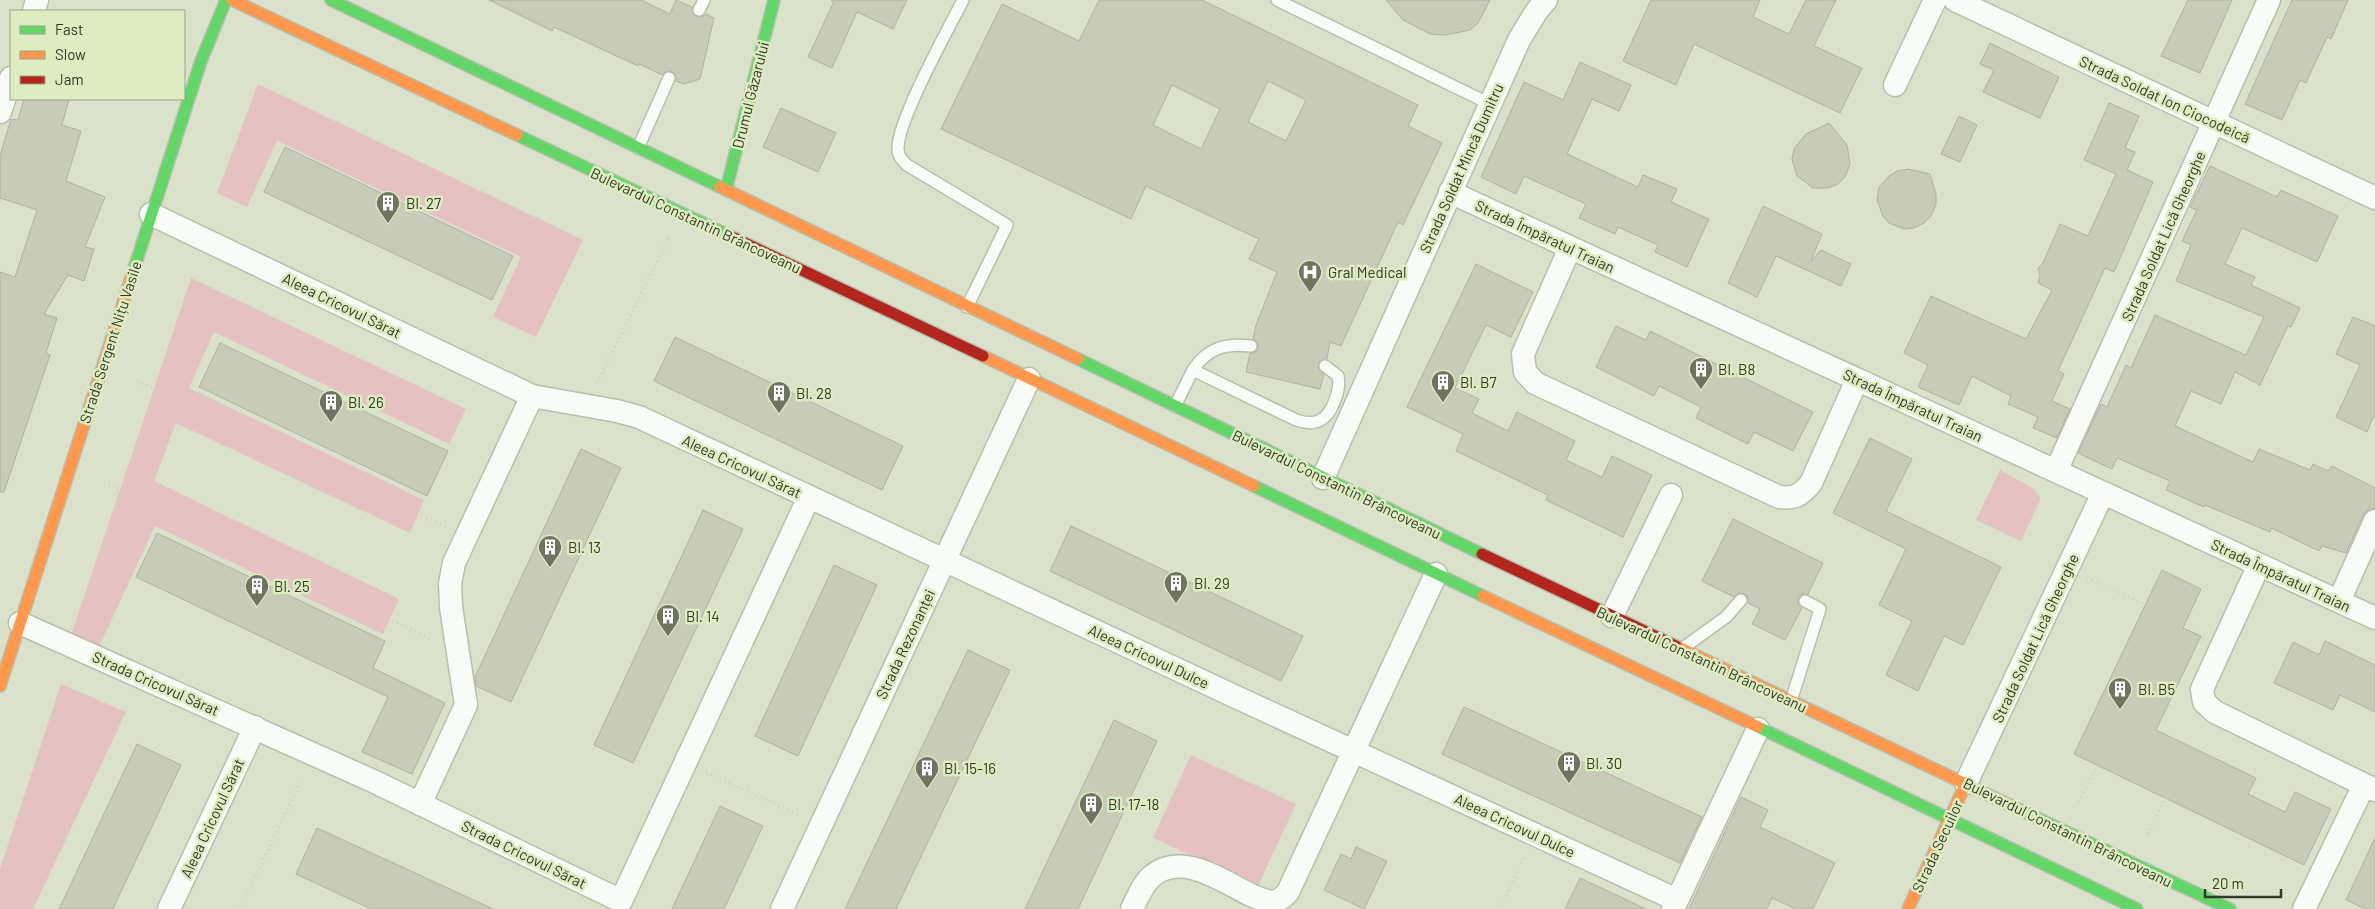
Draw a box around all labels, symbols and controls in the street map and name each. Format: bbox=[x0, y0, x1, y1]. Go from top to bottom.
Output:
legend bbox=[10, 10, 185, 100]
text: Fast bbox=[55, 20, 83, 38]
street label: Drumul Găzarului bbox=[728, 40, 772, 150]
text: Slow bbox=[55, 45, 86, 63]
street label: Strada Soldat Ion Ciocodeică bbox=[2077, 51, 2253, 147]
text: Jam bbox=[55, 70, 84, 88]
street label: Strada Soldat Mincă Dumitru bbox=[1415, 80, 1507, 256]
street label: Strada Soldat Lică Gheorghe bbox=[2117, 148, 2209, 324]
street label: Bulevardul Constantin Brâncoveanu bbox=[588, 163, 804, 277]
building icon: Bl. 27 bbox=[375, 190, 401, 224]
place label: Bl. 27 bbox=[406, 194, 441, 212]
street label: Strada Împăratul Traian bbox=[1472, 196, 1618, 276]
street label: Strada Sergent Nițu Vasile bbox=[75, 259, 145, 425]
hospital icon: Gral Medical bbox=[1297, 259, 1323, 293]
place label: Gral Medical bbox=[1328, 263, 1406, 281]
street label: Aleea Cricovul Sărat bbox=[280, 268, 404, 342]
building icon: Bl. B8 bbox=[1688, 356, 1714, 390]
place label: Bl. B8 bbox=[1718, 360, 1755, 378]
street label: Strada Împăratul Traian bbox=[1840, 365, 1986, 445]
building icon: Bl. B7 bbox=[1430, 369, 1456, 403]
place label: Bl. B7 bbox=[1460, 373, 1497, 391]
building icon: Bl. 28 bbox=[766, 380, 792, 414]
place label: Bl. 28 bbox=[796, 384, 832, 402]
building icon: Bl. 26 bbox=[318, 389, 344, 423]
place label: Bl. 26 bbox=[348, 393, 384, 411]
street label: Bulevardul Constantin Brâncoveanu bbox=[1230, 426, 1444, 542]
street label: Aleea Cricovul Sărat bbox=[679, 430, 805, 502]
building icon: Bl. 13 bbox=[537, 534, 563, 568]
street label: Strada Împăratul Traian bbox=[2208, 535, 2354, 615]
place label: Bl. 13 bbox=[568, 538, 601, 556]
street label: Strada Soldat Lică Gheorghe bbox=[1988, 551, 2082, 725]
building icon: Bl. 29 bbox=[1163, 570, 1189, 604]
building icon: Bl. 25 bbox=[244, 573, 270, 607]
place label: Bl. 29 bbox=[1194, 574, 1230, 592]
place label: Bl. 25 bbox=[274, 577, 310, 595]
street label: Strada Rezonanței bbox=[872, 586, 938, 702]
street label: Bulevardul Constantin Brâncoveanu bbox=[1594, 602, 1810, 716]
building icon: Bl. 14 bbox=[655, 603, 681, 637]
place label: Bl. 14 bbox=[686, 607, 720, 625]
street label: Aleea Cricovul Dulce bbox=[1086, 620, 1212, 692]
street label: Strada Cricovul Sărat bbox=[90, 647, 222, 719]
building icon: Bl. B5 bbox=[2107, 676, 2133, 710]
place label: Bl. B5 bbox=[2138, 680, 2175, 698]
building icon: Bl. 30 bbox=[1556, 750, 1582, 784]
place label: Bl. 30 bbox=[1586, 754, 1622, 772]
street label: Aleea Cricovul Sărat bbox=[176, 755, 248, 881]
building icon: Bl. 15-16 bbox=[914, 755, 940, 789]
place label: Bl. 15-16 bbox=[944, 759, 996, 777]
street label: Bulevardul Constantin Brâncoveanu bbox=[1961, 774, 2175, 890]
street label: Aleea Cricovul Dulce bbox=[1452, 789, 1578, 861]
building icon: Bl. 17-18 bbox=[1078, 791, 1104, 825]
place label: Bl. 17-18 bbox=[1108, 795, 1159, 813]
street label: Strada Secuilor bbox=[1908, 797, 1966, 895]
street label: Strada Cricovul Sărat bbox=[459, 816, 589, 892]
scale bar bbox=[2205, 866, 2281, 898]
text: 20 m bbox=[2212, 874, 2244, 892]

